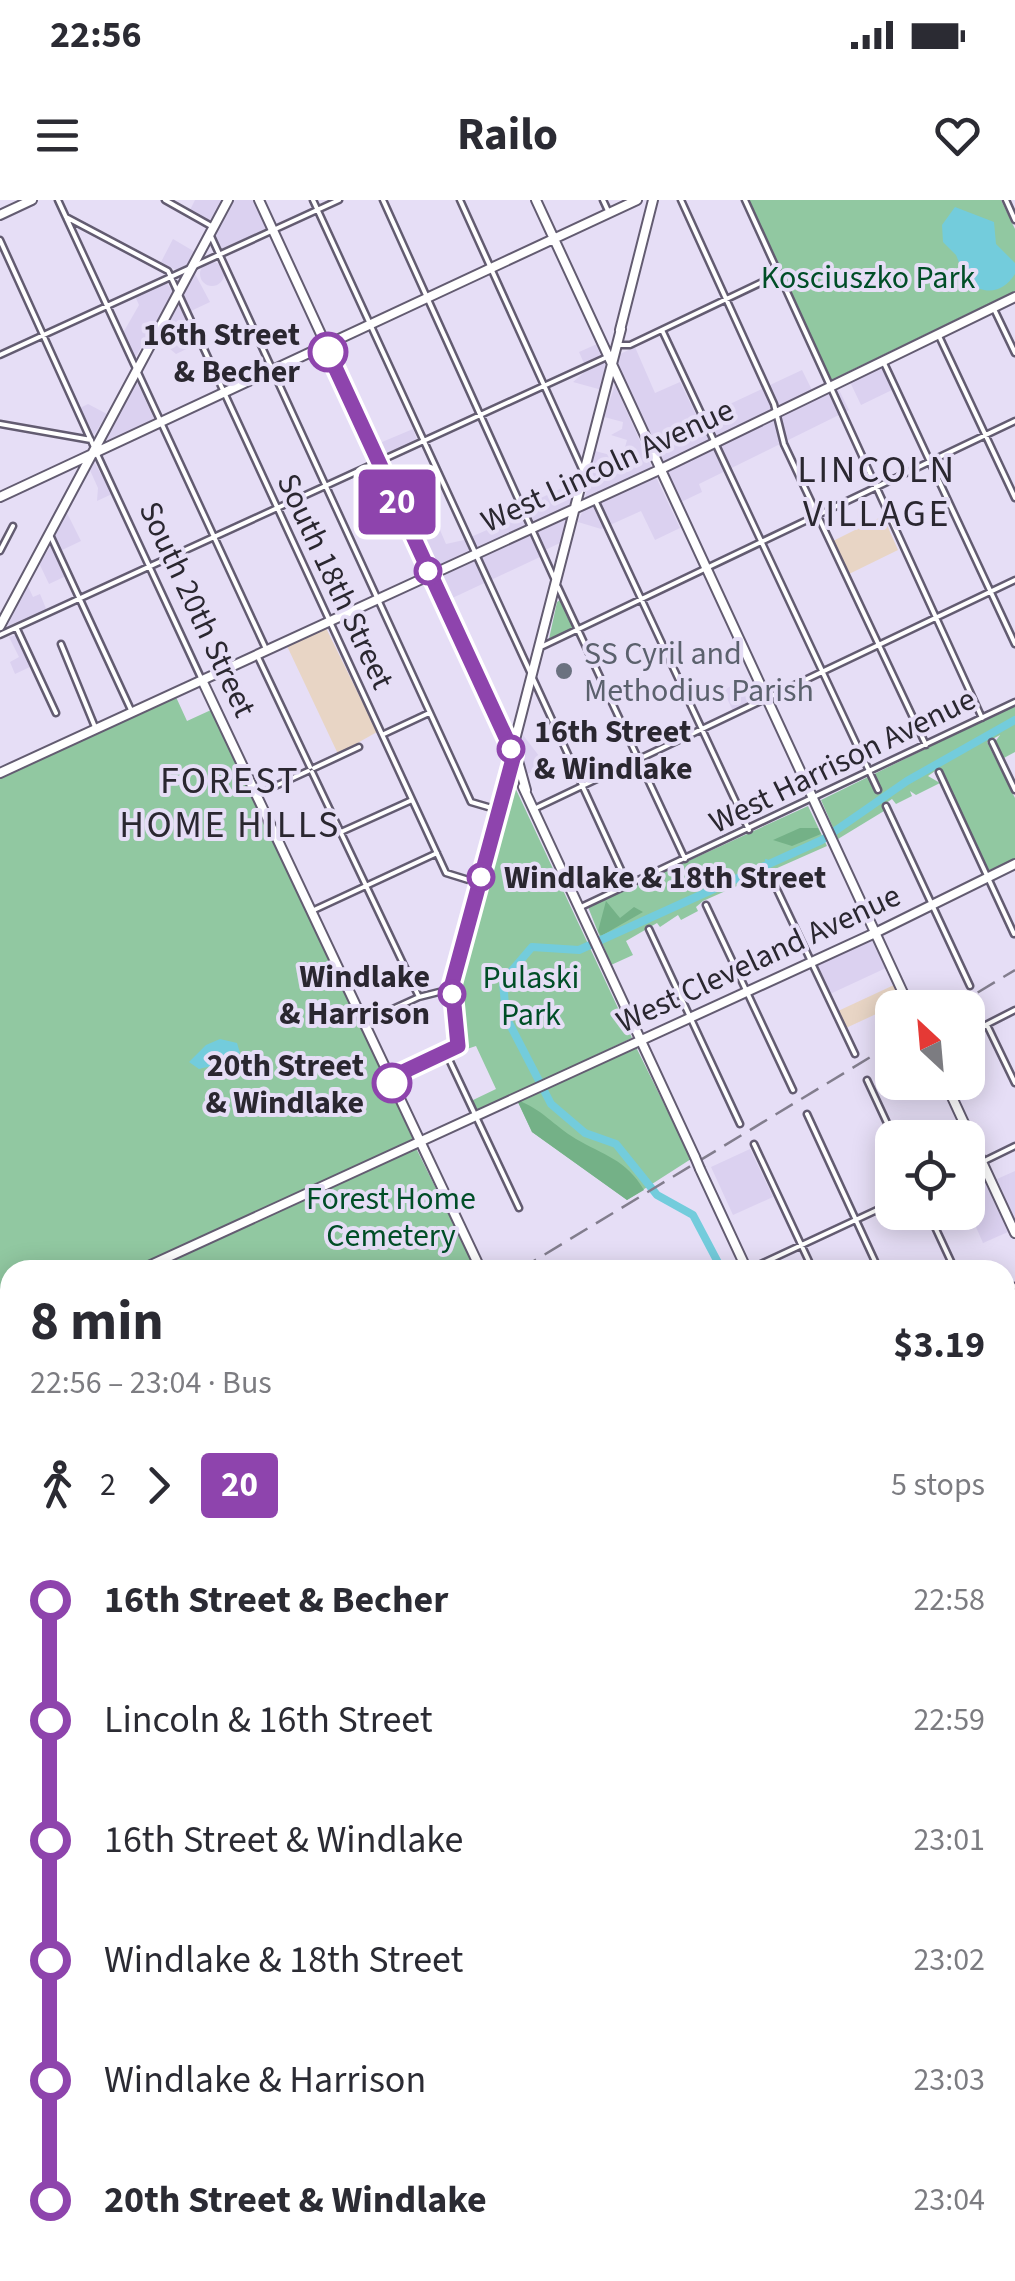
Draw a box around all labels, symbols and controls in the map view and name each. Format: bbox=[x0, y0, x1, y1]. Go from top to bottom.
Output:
text: 22:56 bbox=[50, 8, 142, 62]
text: Railo bbox=[457, 103, 558, 167]
icon: menu bbox=[30, 108, 85, 163]
icon: heart bbox=[930, 108, 985, 163]
park label: Kosciuszko Park bbox=[761, 255, 975, 301]
place label: 16th Street & Becher bbox=[143, 312, 300, 395]
marker: 16th Street & Becher bbox=[309, 333, 347, 371]
street label: West Lincoln Avenue bbox=[474, 387, 741, 545]
district label: LINCOLN VILLAGE bbox=[797, 443, 957, 541]
street label: South 18th Street bbox=[265, 466, 405, 697]
line badge: 20 bbox=[352, 470, 442, 534]
text: 20 bbox=[379, 477, 415, 527]
street label: South 20th Street bbox=[127, 494, 267, 725]
unlabelled marker bbox=[415, 558, 441, 584]
place label: SS Cyril and Methodius Parish bbox=[584, 631, 814, 714]
marker: SS Cyril and Methodius Parish bbox=[553, 660, 575, 682]
street label: West Harrison Avenue bbox=[701, 676, 983, 845]
place label: 16th Street & Windlake bbox=[534, 709, 692, 792]
marker: 16th Street & Windlake bbox=[498, 736, 524, 762]
district label: FOREST HOME HILLS bbox=[119, 754, 341, 852]
place label: Windlake & 18th Street bbox=[504, 855, 826, 901]
marker: Windlake & 18th Street bbox=[468, 864, 494, 890]
street label: West Cleveland Avenue bbox=[609, 873, 908, 1045]
place label: Windlake & Harrison bbox=[279, 954, 430, 1037]
park label: Pulaski Park bbox=[483, 955, 579, 1038]
marker: Windlake & Harrison bbox=[439, 981, 465, 1007]
north arrow bbox=[875, 990, 985, 1100]
map controls bbox=[875, 990, 985, 1230]
place label: 20th Street & Windlake bbox=[206, 1043, 364, 1126]
marker: 20th Street & Windlake bbox=[373, 1064, 411, 1102]
button: locate bbox=[875, 1120, 985, 1230]
park label: Forest Home Cemetery bbox=[306, 1176, 476, 1259]
text: 8 min bbox=[30, 1283, 164, 1361]
text: $3.19 bbox=[893, 1318, 985, 1372]
text: 22:56 – 23:04 · Bus bbox=[30, 1360, 272, 1406]
icon: walk bbox=[30, 1458, 85, 1513]
icon: forward bbox=[131, 1458, 186, 1513]
text: 20 bbox=[221, 1460, 258, 1510]
text: 2 bbox=[100, 1462, 116, 1508]
text: 5 stops bbox=[891, 1462, 985, 1508]
text: 16th Street & Becher bbox=[104, 1573, 448, 1627]
text: 22:58 bbox=[913, 1577, 985, 1623]
text: Lincoln & 16th Street bbox=[104, 1693, 433, 1747]
text: 22:59 bbox=[913, 1697, 985, 1743]
text: 16th Street & Windlake bbox=[104, 1813, 463, 1867]
text: 23:01 bbox=[913, 1817, 985, 1863]
text: Windlake & 18th Street bbox=[104, 1933, 463, 1987]
text: 23:02 bbox=[913, 1937, 985, 1983]
text: Windlake & Harrison bbox=[104, 2053, 426, 2107]
text: 23:03 bbox=[913, 2057, 985, 2103]
text: 20th Street & Windlake bbox=[104, 2173, 487, 2227]
text: 23:04 bbox=[913, 2177, 985, 2223]

